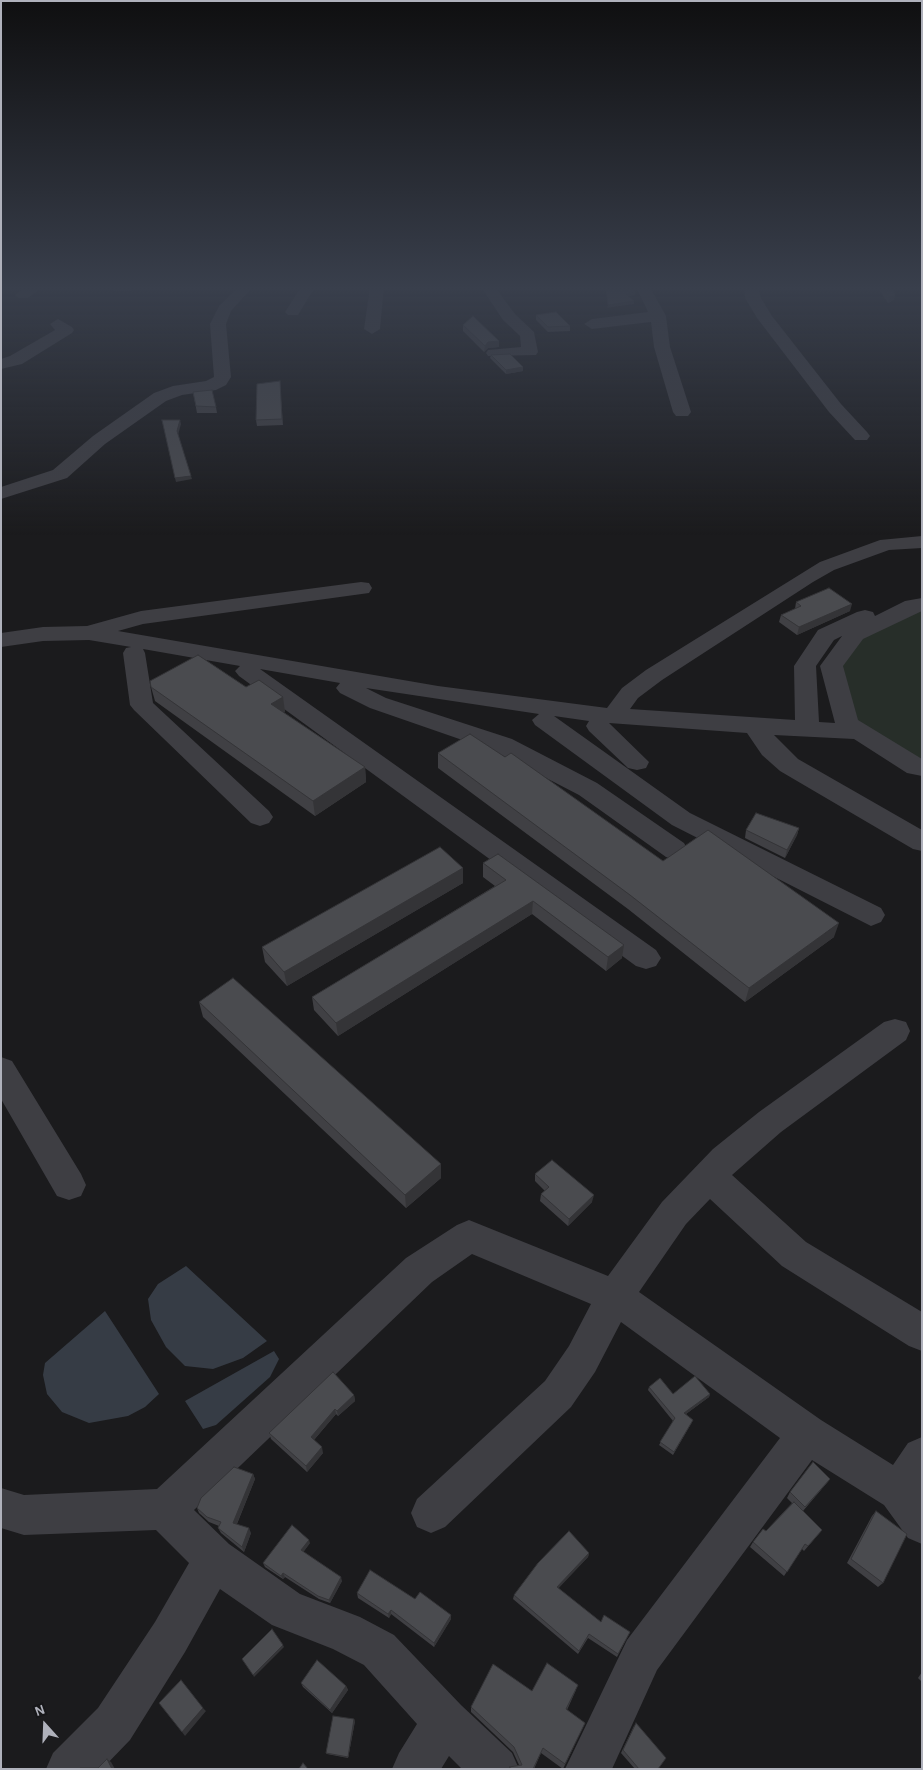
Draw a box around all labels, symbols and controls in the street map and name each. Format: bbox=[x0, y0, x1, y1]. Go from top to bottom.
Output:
north arrow bbox=[20, 1700, 70, 1750]
text: N bbox=[33, 1703, 47, 1719]

